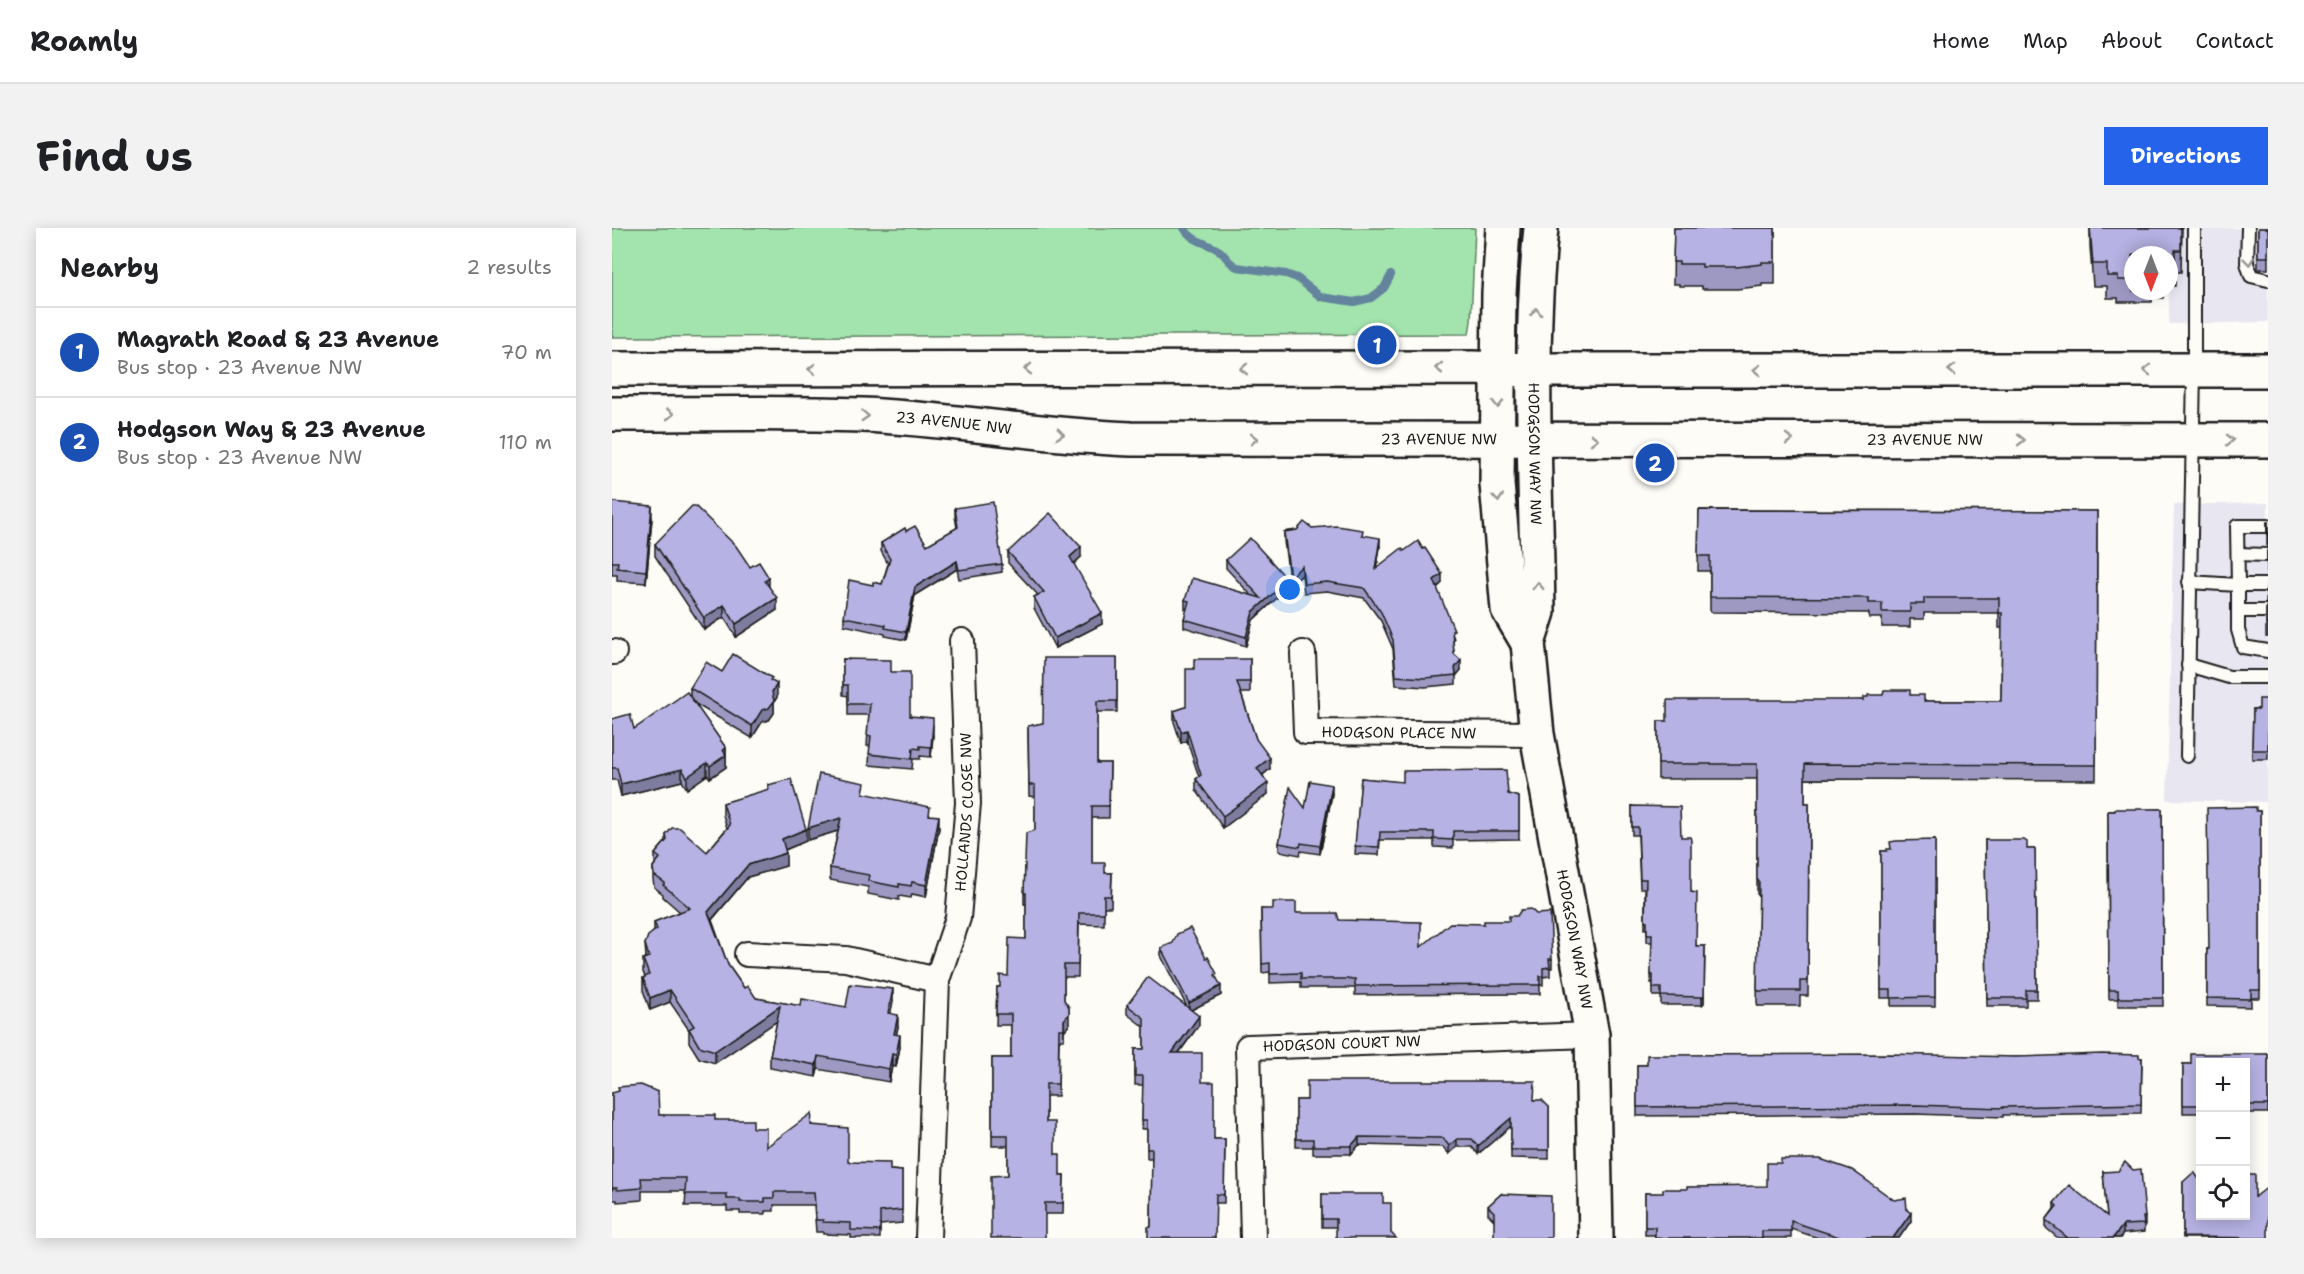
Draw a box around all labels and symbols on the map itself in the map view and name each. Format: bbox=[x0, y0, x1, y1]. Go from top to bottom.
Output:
north arrow bbox=[2124, 246, 2178, 300]
one-way arrow bbox=[2242, 256, 2255, 266]
one-way arrow bbox=[1530, 307, 1542, 316]
pin: 1 bbox=[1358, 322, 1396, 368]
one-way arrow bbox=[1435, 362, 1444, 374]
one-way arrow bbox=[808, 363, 817, 375]
one-way arrow bbox=[1024, 363, 1033, 375]
one-way arrow bbox=[1240, 363, 1249, 375]
one-way arrow bbox=[1752, 364, 1761, 376]
one-way arrow bbox=[1947, 364, 1956, 376]
one-way arrow bbox=[2142, 364, 2151, 376]
street label: HODGSON WAY NW bbox=[1524, 383, 1546, 525]
one-way arrow bbox=[1492, 400, 1504, 409]
street label: 23 AVENUE NW bbox=[895, 407, 1013, 439]
one-way arrow bbox=[666, 408, 675, 420]
one-way arrow bbox=[861, 409, 870, 422]
one-way arrow bbox=[1055, 427, 1064, 440]
street label: 23 AVENUE NW bbox=[1380, 429, 1497, 449]
street label: 23 AVENUE NW bbox=[1866, 430, 1983, 450]
one-way arrow bbox=[1250, 433, 1259, 445]
one-way arrow bbox=[1589, 433, 1598, 445]
one-way arrow bbox=[1784, 433, 1793, 445]
one-way arrow bbox=[2016, 434, 2025, 446]
one-way arrow bbox=[2226, 434, 2235, 446]
pin: 2 bbox=[1636, 440, 1674, 486]
one-way arrow bbox=[1491, 493, 1504, 502]
your location bbox=[1275, 575, 1304, 604]
one-way arrow bbox=[1532, 582, 1544, 591]
street label: HODGSON PLACE NW bbox=[1321, 722, 1477, 743]
street label: HOLLANDS CLOSE NW bbox=[950, 732, 978, 892]
street label: HODGSON WAY NW bbox=[1552, 867, 1597, 1011]
street label: HODGSON COURT NW bbox=[1262, 1031, 1421, 1056]

